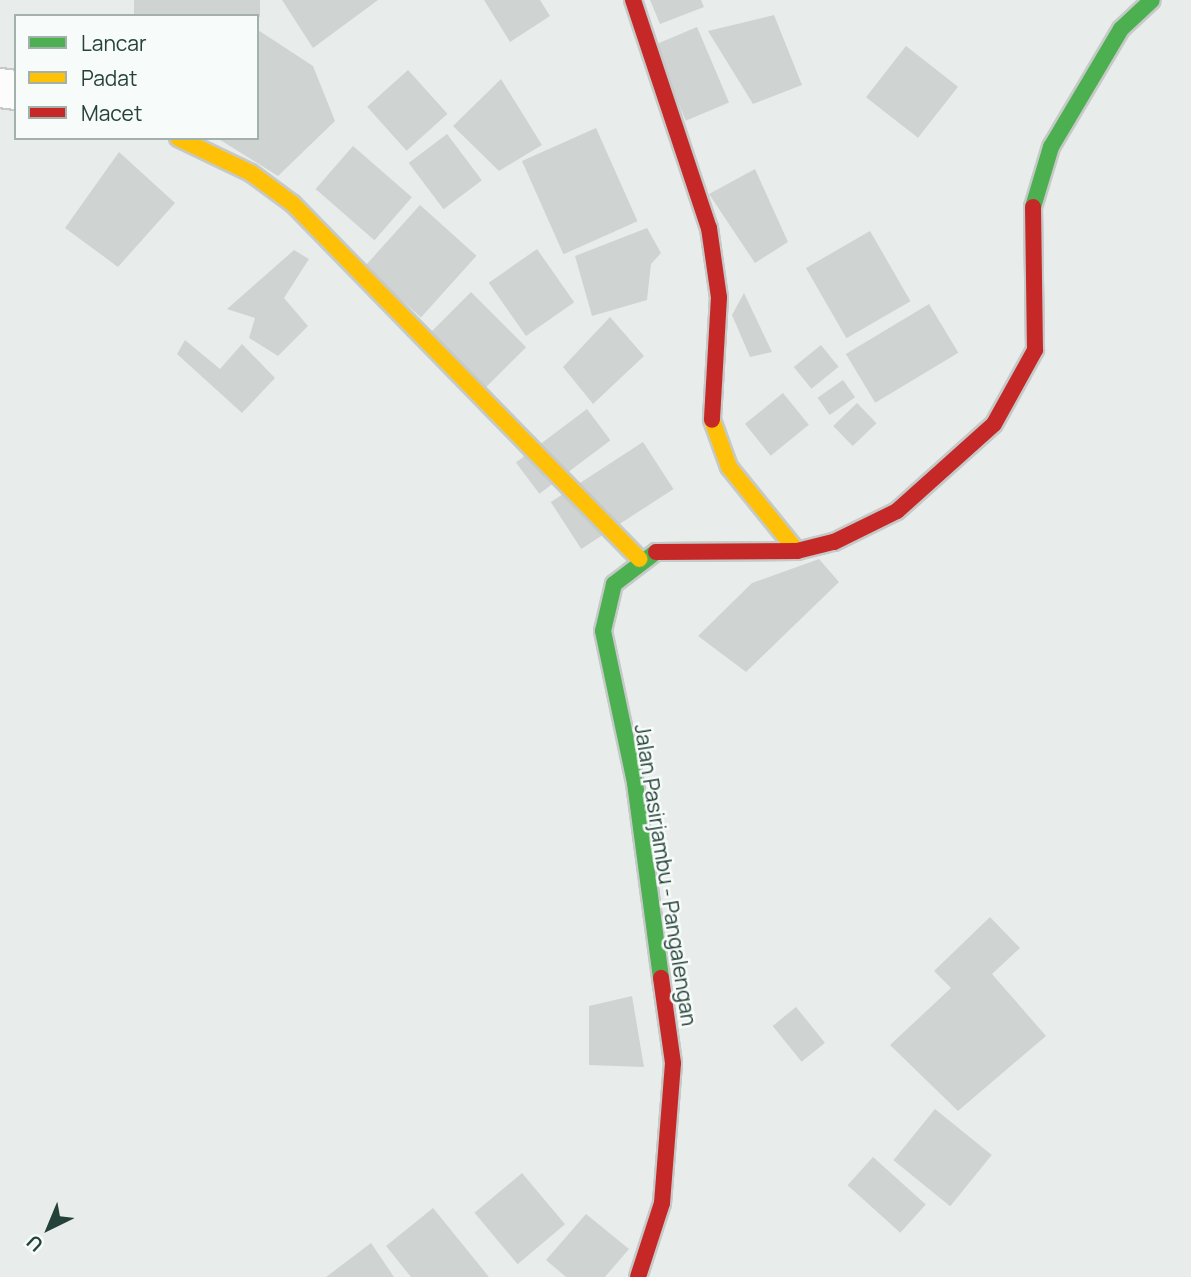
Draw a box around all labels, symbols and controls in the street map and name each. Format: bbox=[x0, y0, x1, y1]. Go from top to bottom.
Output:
legend bbox=[14, 14, 259, 140]
text: Lancar bbox=[81, 29, 147, 57]
text: Padat bbox=[81, 64, 137, 92]
text: Macet bbox=[81, 99, 142, 127]
street label: Jalan Pasirjambu - Pangalengan bbox=[630, 722, 702, 1028]
north arrow bbox=[14, 1193, 84, 1263]
text: U bbox=[21, 1229, 49, 1258]

